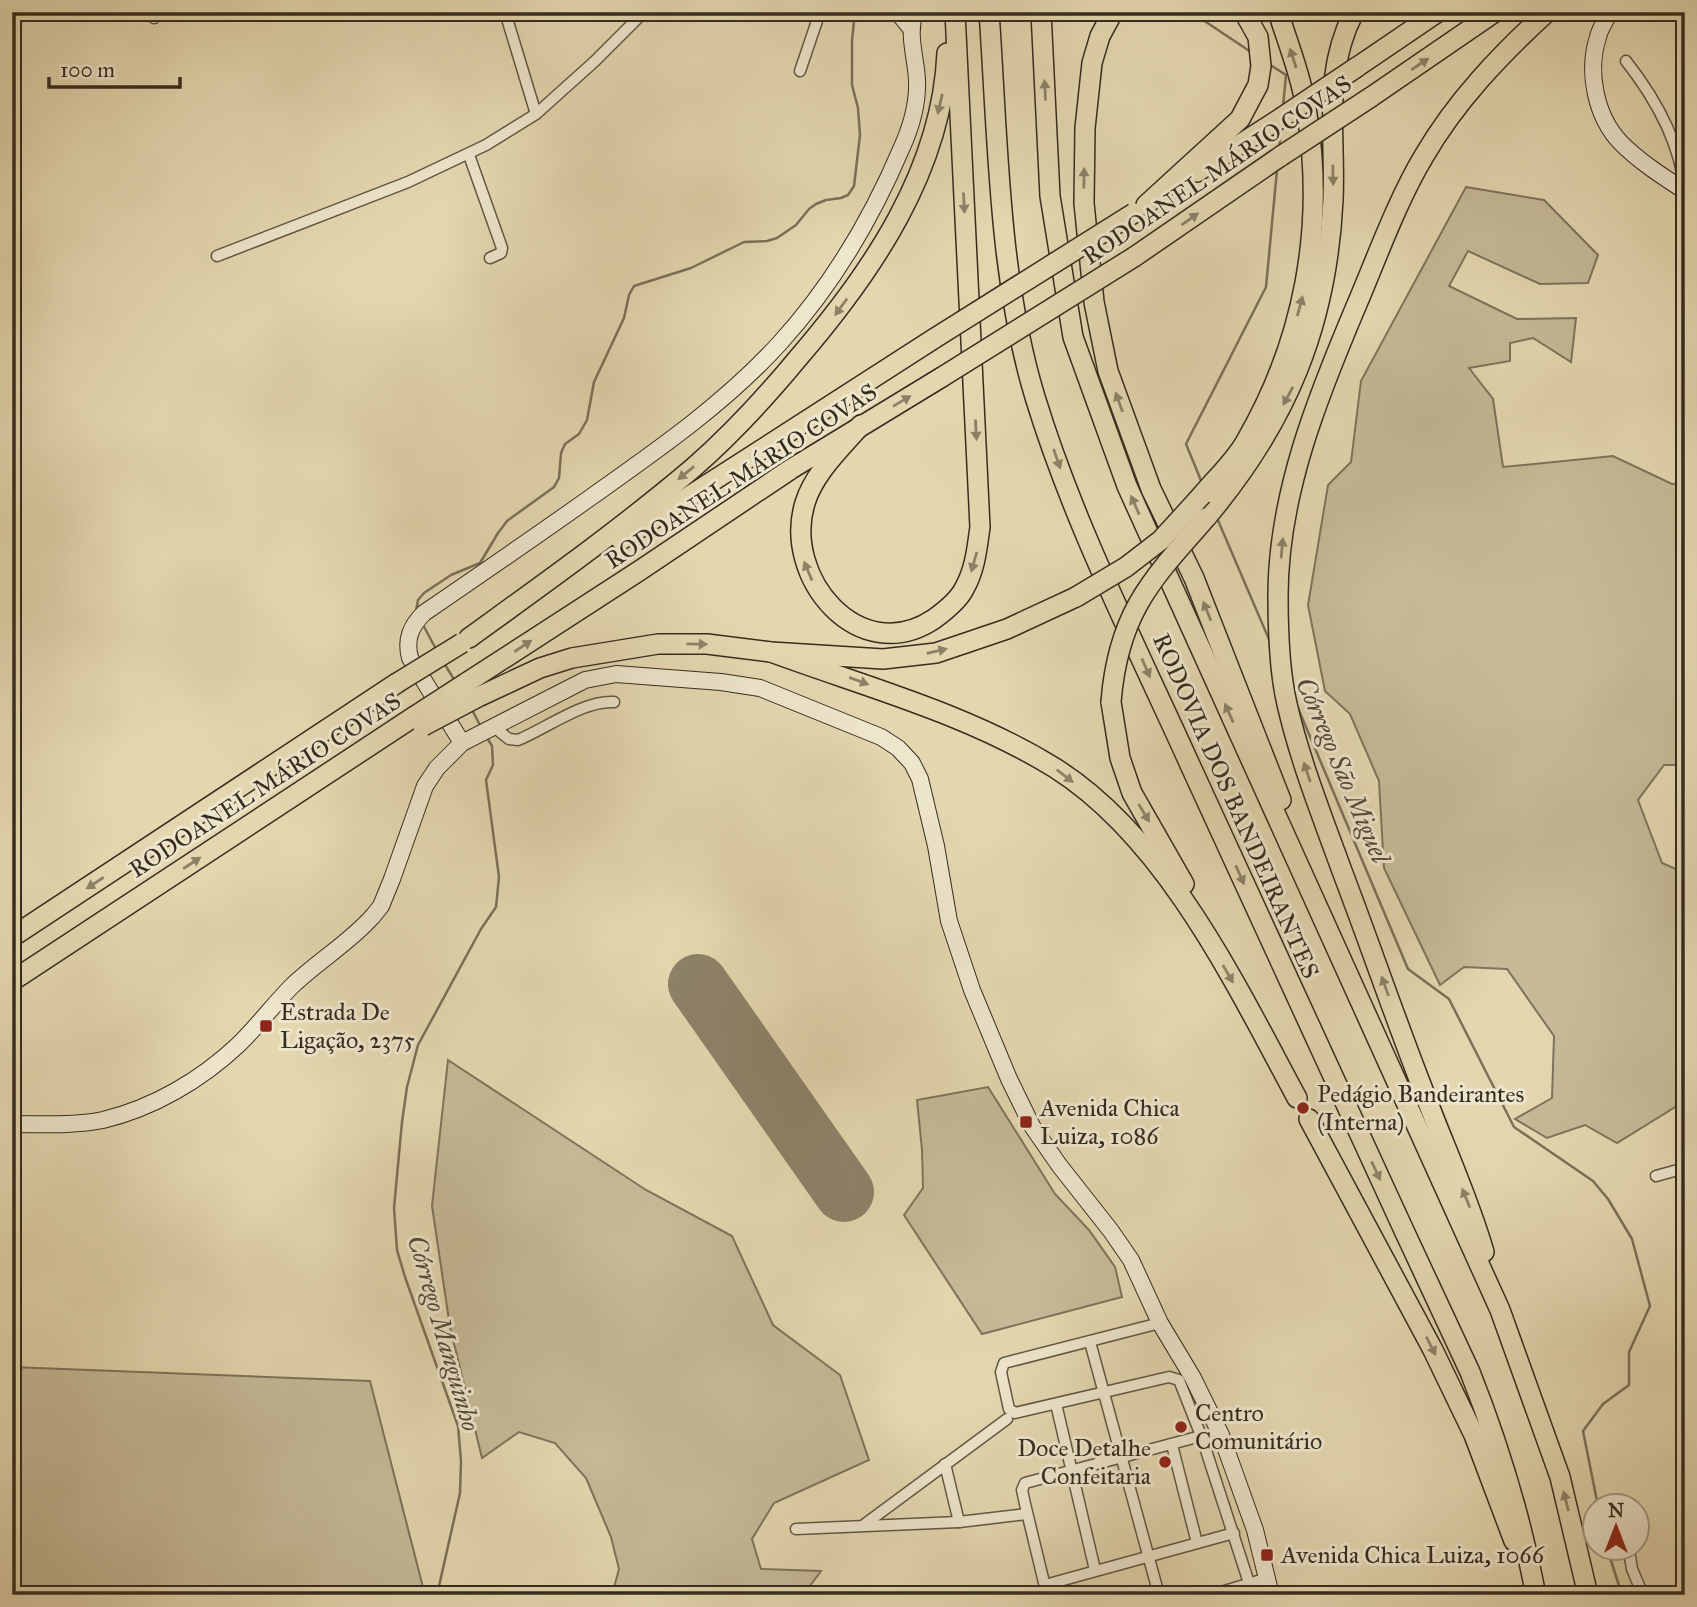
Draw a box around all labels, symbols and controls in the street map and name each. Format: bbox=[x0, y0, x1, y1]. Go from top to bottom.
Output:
scale bar bbox=[49, 46, 180, 90]
one-way arrow bbox=[1287, 47, 1297, 68]
text: 100 m bbox=[60, 57, 115, 83]
one-way arrow bbox=[1410, 57, 1430, 70]
street label: RODOANEL MÁRIO COVAS bbox=[1077, 69, 1357, 271]
one-way arrow bbox=[1039, 79, 1050, 101]
one-way arrow bbox=[934, 93, 945, 115]
one-way arrow bbox=[1327, 164, 1338, 186]
one-way arrow bbox=[1079, 167, 1090, 189]
one-way arrow bbox=[959, 192, 970, 214]
one-way arrow bbox=[1180, 212, 1200, 225]
one-way arrow bbox=[1295, 295, 1306, 317]
one-way arrow bbox=[834, 298, 848, 316]
street label: RODOANEL MÁRIO COVAS bbox=[599, 377, 883, 575]
one-way arrow bbox=[1282, 386, 1294, 406]
one-way arrow bbox=[1113, 391, 1124, 412]
one-way arrow bbox=[892, 395, 911, 407]
one-way arrow bbox=[971, 419, 982, 441]
one-way arrow bbox=[1052, 449, 1063, 470]
one-way arrow bbox=[678, 465, 695, 480]
one-way arrow bbox=[1129, 495, 1141, 515]
one-way arrow bbox=[1277, 537, 1288, 559]
one-way arrow bbox=[968, 551, 979, 573]
one-way arrow bbox=[803, 560, 814, 581]
one-way arrow bbox=[1202, 601, 1213, 622]
street label: RODOVIA DOS BANDEIRANTES bbox=[1146, 629, 1326, 983]
one-way arrow bbox=[514, 639, 532, 653]
one-way arrow bbox=[687, 639, 709, 650]
one-way arrow bbox=[926, 646, 948, 657]
one-way arrow bbox=[1140, 658, 1152, 678]
water label: Córrego São Miguel bbox=[1289, 672, 1397, 870]
one-way arrow bbox=[849, 676, 870, 687]
street label: RODOANEL MÁRIO COVAS bbox=[123, 686, 407, 884]
one-way arrow bbox=[1223, 703, 1235, 723]
one-way arrow bbox=[1302, 761, 1312, 782]
one-way arrow bbox=[1056, 769, 1074, 784]
one-way arrow bbox=[1138, 804, 1150, 823]
one-way arrow bbox=[182, 856, 202, 869]
one-way arrow bbox=[1234, 865, 1246, 885]
one-way arrow bbox=[85, 876, 105, 889]
one-way arrow bbox=[1222, 964, 1234, 984]
one-way arrow bbox=[1379, 975, 1390, 996]
place label: Estrada De Ligação, 2375 bbox=[280, 997, 415, 1055]
marker: Estrada De Ligação, 2375 bbox=[258, 1018, 274, 1034]
place label: Pedágio Bandeirantes (Interna) bbox=[1317, 1079, 1524, 1137]
place label: Avenida Chica Luiza, 1086 bbox=[1039, 1093, 1181, 1151]
marker: Pedágio Bandeirantes (Interna) bbox=[1295, 1100, 1311, 1116]
marker: Avenida Chica Luiza, 1086 bbox=[1018, 1114, 1034, 1130]
one-way arrow bbox=[1370, 1161, 1382, 1181]
one-way arrow bbox=[1461, 1188, 1472, 1209]
water label: Córrego Manguinho bbox=[401, 1231, 487, 1435]
one-way arrow bbox=[1426, 1336, 1437, 1356]
place label: Centro Comunitário bbox=[1195, 1398, 1322, 1456]
marker: Centro Comunitário bbox=[1173, 1419, 1189, 1435]
place label: Doce Detalhe Confeitaria bbox=[1017, 1433, 1152, 1491]
marker: Doce Detalhe Confeitaria bbox=[1157, 1454, 1173, 1470]
one-way arrow bbox=[1560, 1490, 1571, 1512]
north arrow bbox=[1582, 1492, 1652, 1562]
text: N bbox=[1608, 1499, 1624, 1522]
place label: Avenida Chica Luiza, 1066 bbox=[1280, 1540, 1545, 1570]
marker: Avenida Chica Luiza, 1066 bbox=[1259, 1547, 1275, 1563]

